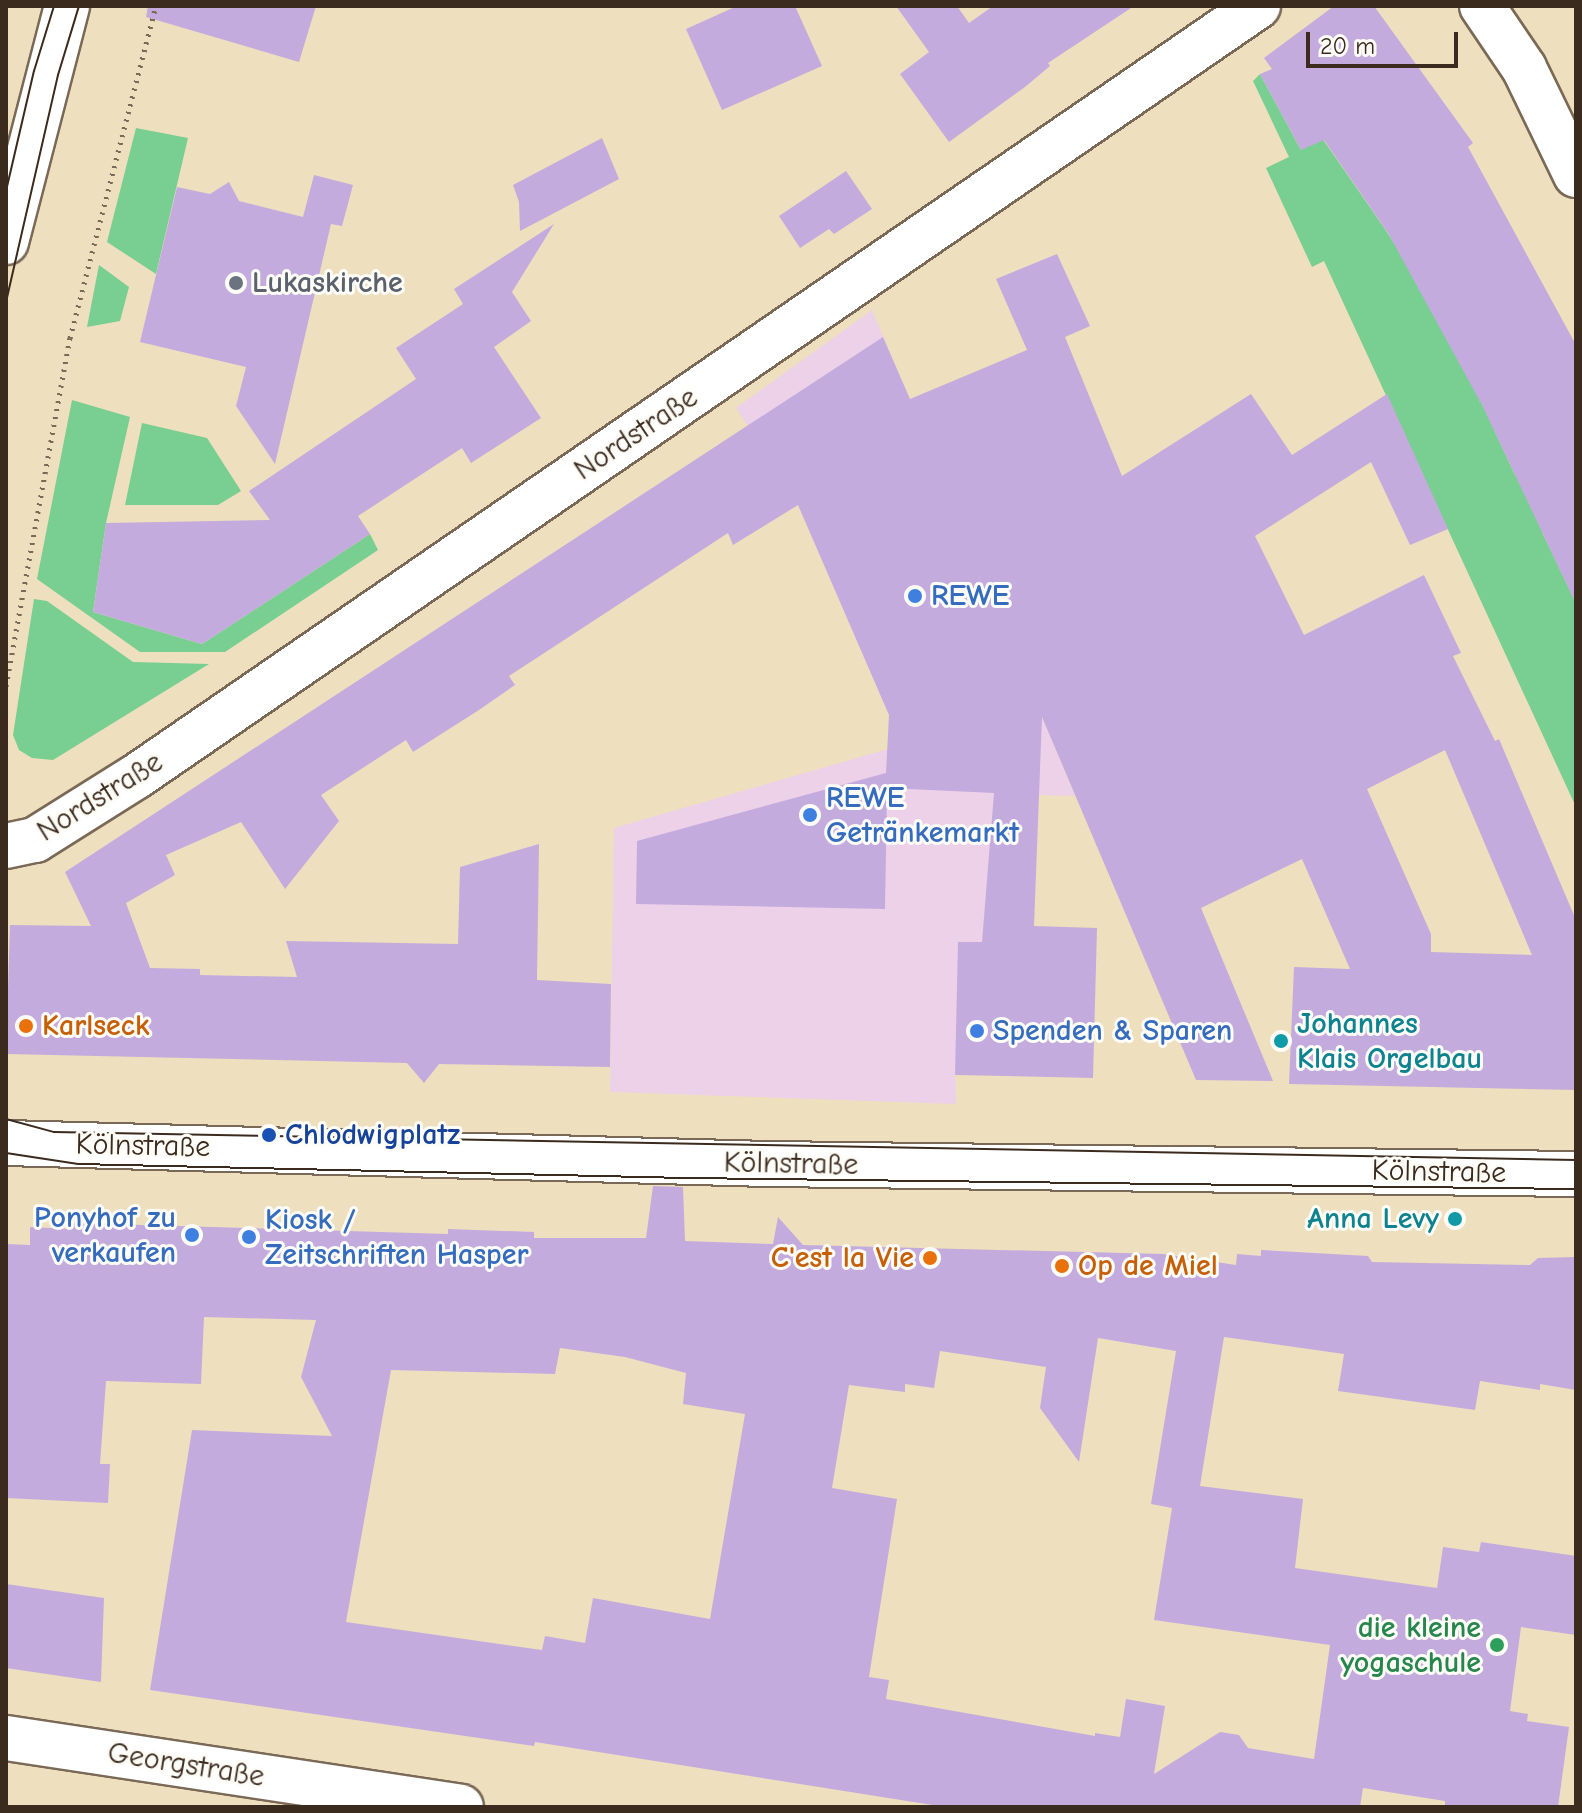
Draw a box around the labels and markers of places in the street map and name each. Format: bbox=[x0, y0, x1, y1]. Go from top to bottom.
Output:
place label: Lukaskirche bbox=[252, 265, 403, 301]
marker: Lukaskirche bbox=[227, 274, 245, 292]
place label: REWE bbox=[931, 578, 1009, 614]
marker: REWE bbox=[906, 587, 924, 605]
place label: REWE Getränkemarkt bbox=[826, 780, 1019, 850]
marker: REWE Getränkemarkt bbox=[801, 806, 819, 824]
place label: Johannes Klais Orgelbau bbox=[1297, 1006, 1482, 1076]
place label: Karlseck bbox=[42, 1008, 149, 1044]
place label: Spenden & Sparen bbox=[993, 1013, 1232, 1049]
marker: Karlseck bbox=[17, 1017, 35, 1035]
marker: Spenden & Sparen bbox=[968, 1022, 986, 1040]
marker: Johannes Klais Orgelbau bbox=[1272, 1032, 1290, 1050]
place label: Chlodwigplatz bbox=[285, 1117, 460, 1153]
marker: Chlodwigplatz bbox=[260, 1126, 278, 1144]
place label: Ponyhof zu verkaufen bbox=[34, 1200, 176, 1270]
place label: Anna Levy bbox=[1307, 1201, 1439, 1237]
place label: Kiosk / Zeitschriften Hasper bbox=[265, 1202, 528, 1272]
marker: Anna Levy bbox=[1446, 1210, 1464, 1228]
marker: Ponyhof zu verkaufen bbox=[183, 1226, 201, 1244]
marker: Kiosk / Zeitschriften Hasper bbox=[240, 1228, 258, 1246]
place label: C'est la Vie bbox=[771, 1240, 914, 1276]
place label: Op de Miel bbox=[1078, 1248, 1218, 1284]
marker: C'est la Vie bbox=[921, 1249, 939, 1267]
marker: Op de Miel bbox=[1053, 1257, 1071, 1275]
place label: die kleine yogaschule bbox=[1341, 1610, 1481, 1680]
marker: die kleine yogaschule bbox=[1488, 1636, 1506, 1654]

